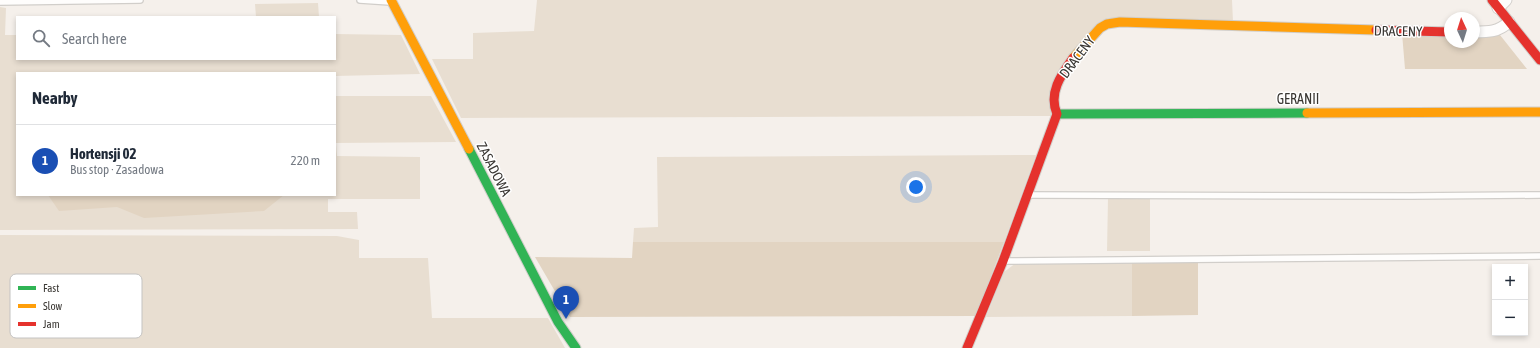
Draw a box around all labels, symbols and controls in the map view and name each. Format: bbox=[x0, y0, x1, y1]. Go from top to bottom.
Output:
north arrow bbox=[1444, 12, 1480, 48]
search box bbox=[16, 16, 336, 60]
street label: DRACENY bbox=[1374, 23, 1423, 39]
icon: search bbox=[30, 27, 52, 49]
text: Search here bbox=[62, 30, 127, 47]
street label: DRACENY bbox=[1056, 32, 1098, 81]
text: Nearby bbox=[32, 88, 78, 108]
street label: GERANII bbox=[1277, 91, 1319, 107]
street label: ZASADOWA bbox=[474, 139, 514, 199]
text: Hortensji 02 bbox=[70, 145, 137, 162]
text: 1 bbox=[42, 153, 48, 168]
text: 220 m bbox=[291, 153, 320, 168]
text: Bus stop · Zasadowa bbox=[70, 162, 164, 177]
your location bbox=[906, 177, 926, 197]
map controls bbox=[1492, 264, 1528, 336]
button: + bbox=[1492, 264, 1528, 300]
legend bbox=[10, 274, 142, 338]
text: Fast bbox=[43, 282, 59, 294]
pin: 1 bbox=[553, 286, 579, 319]
text: Slow bbox=[43, 300, 62, 312]
button: − bbox=[1492, 300, 1528, 336]
text: Jam bbox=[43, 318, 60, 330]

